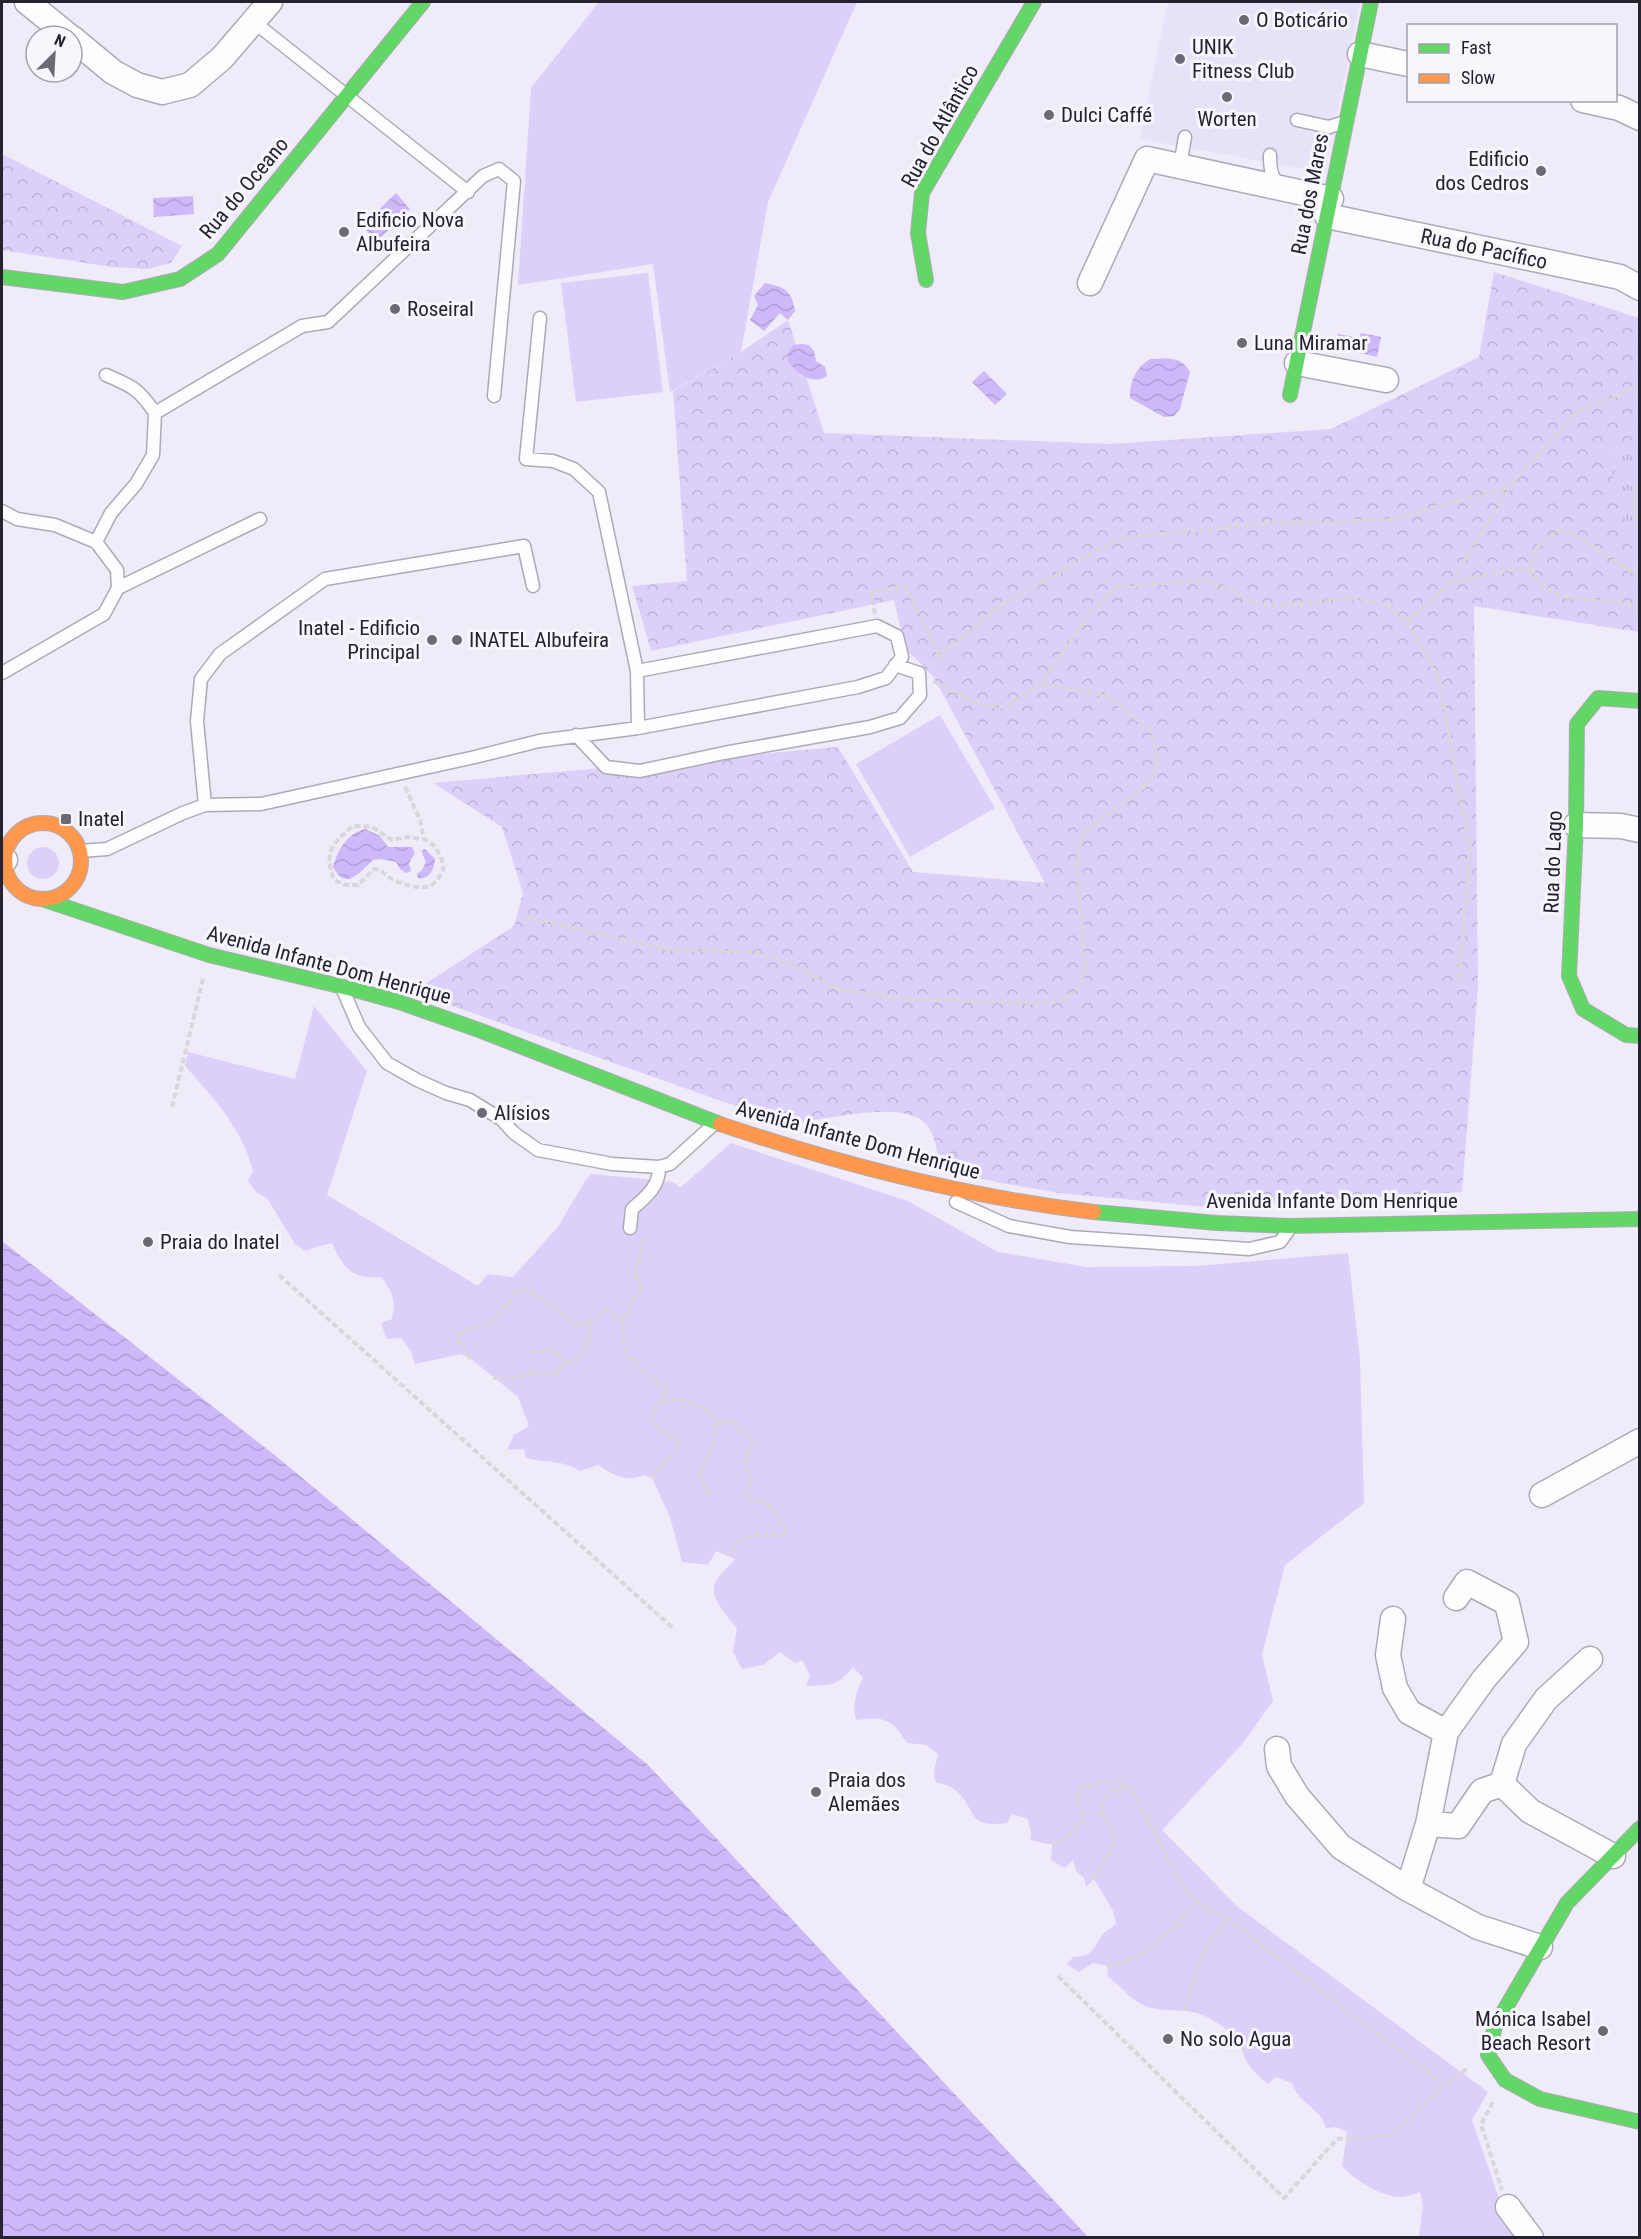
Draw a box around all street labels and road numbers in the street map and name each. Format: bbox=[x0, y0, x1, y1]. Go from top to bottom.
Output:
street label: Rua do Atlântico bbox=[896, 61, 984, 191]
street label: Rua dos Mares bbox=[1286, 131, 1334, 257]
street label: Rua do Oceano bbox=[195, 132, 293, 244]
street label: Rua do Pacífico bbox=[1419, 224, 1549, 274]
street label: Rua do Lago bbox=[1539, 810, 1567, 914]
street label: Avenida Infante Dom Henrique bbox=[204, 921, 454, 1009]
street label: Avenida Infante Dom Henrique bbox=[733, 1096, 983, 1184]
street label: Avenida Infante Dom Henrique bbox=[1206, 1189, 1458, 1213]

